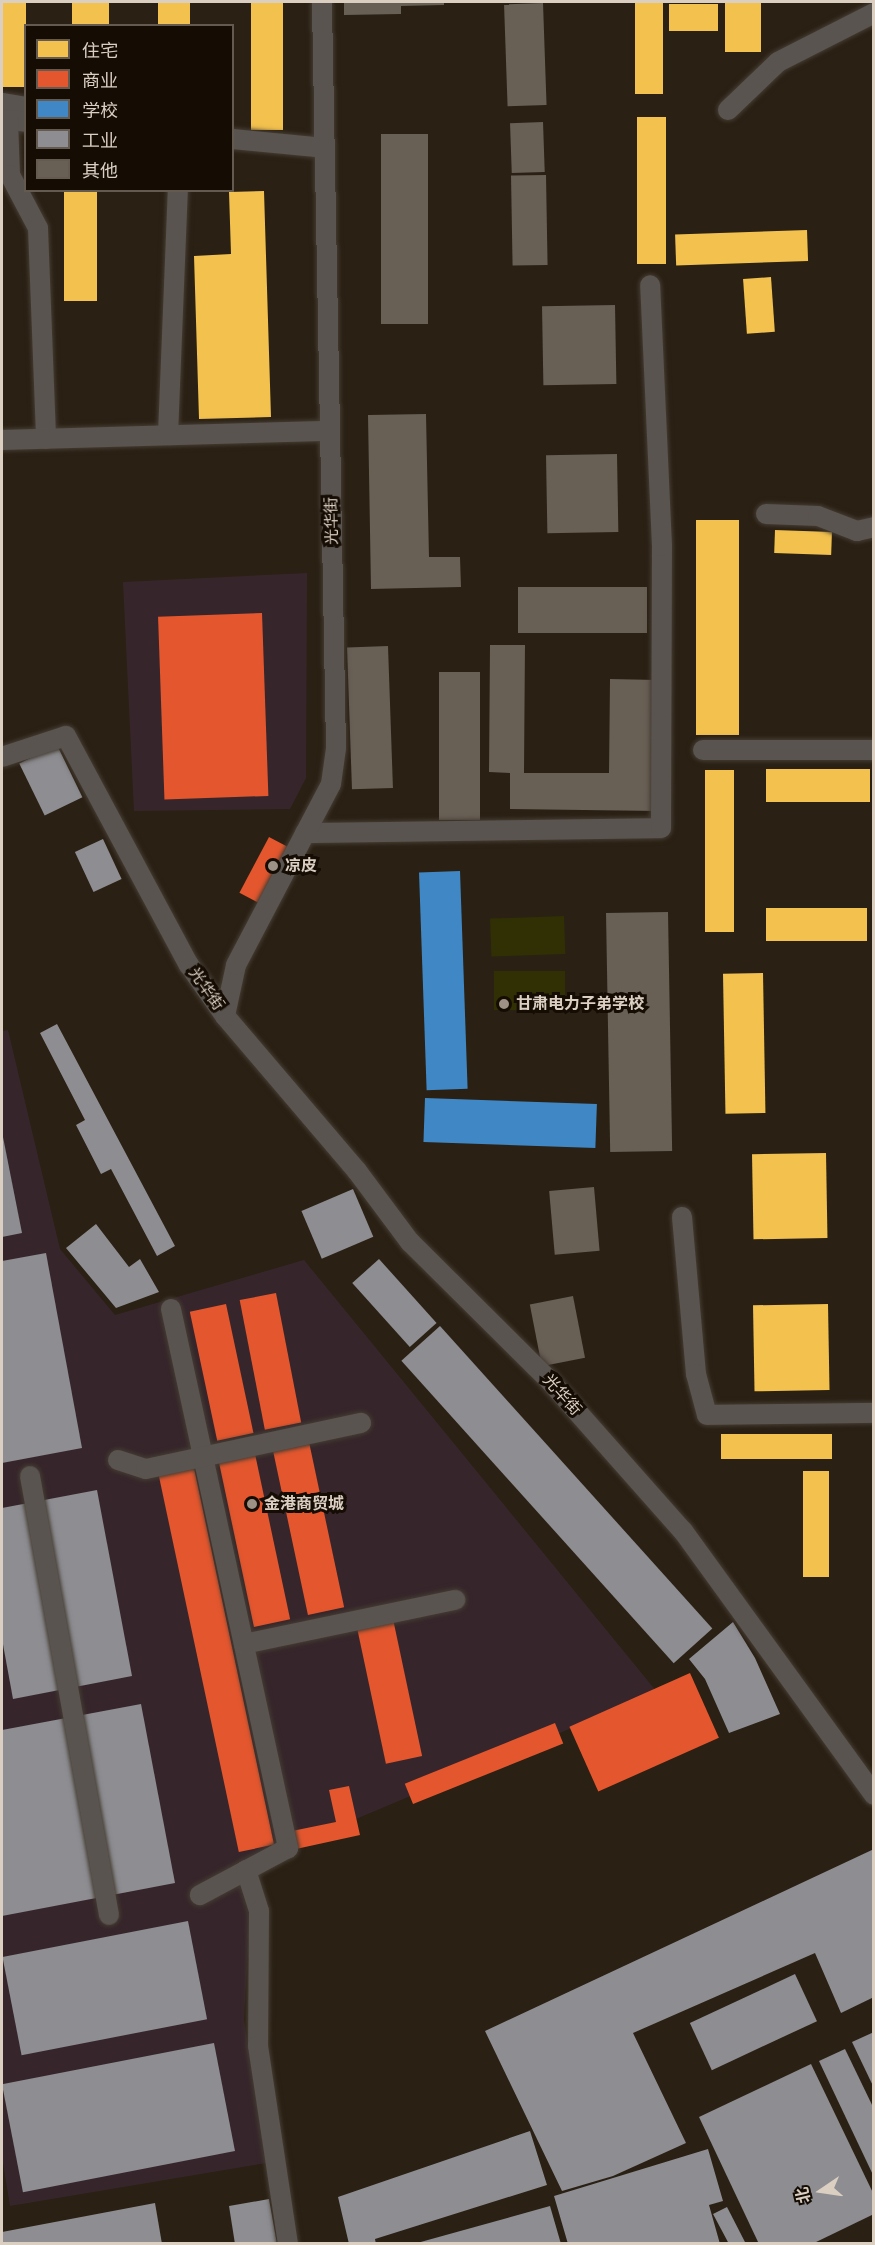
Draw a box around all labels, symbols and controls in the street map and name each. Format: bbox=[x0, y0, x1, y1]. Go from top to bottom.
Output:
legend bbox=[24, 24, 234, 192]
text: 住宅 bbox=[82, 40, 118, 62]
text: 商业 bbox=[82, 70, 118, 92]
text: 学校 bbox=[82, 100, 118, 122]
text: 工业 bbox=[82, 130, 118, 152]
text: 其他 bbox=[82, 160, 118, 182]
street label: 光华街 bbox=[322, 497, 342, 545]
place label: 凉皮 bbox=[285, 856, 317, 876]
marker: 凉皮 bbox=[266, 859, 280, 873]
street label: 光华街 bbox=[184, 964, 228, 1014]
place label: 甘肃电力子弟学校 bbox=[516, 994, 644, 1014]
marker: 甘肃电力子弟学校 bbox=[497, 997, 511, 1011]
street label: 光华街 bbox=[539, 1371, 585, 1419]
place label: 金港商贸城 bbox=[264, 1494, 344, 1514]
marker: 金港商贸城 bbox=[245, 1497, 259, 1511]
north arrow bbox=[791, 2161, 851, 2221]
text: 北 bbox=[792, 2185, 815, 2205]

